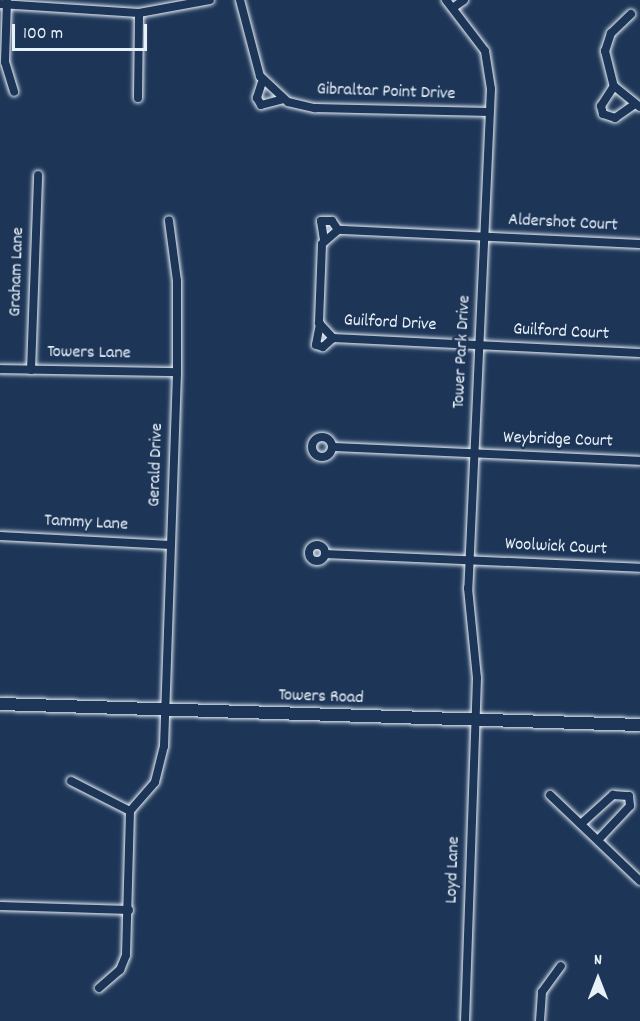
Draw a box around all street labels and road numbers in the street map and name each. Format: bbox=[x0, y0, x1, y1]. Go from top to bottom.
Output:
street label: Gibraltar Point Drive bbox=[316, 80, 456, 106]
street label: Aldershot Court bbox=[508, 210, 618, 238]
street label: Graham Lane bbox=[6, 227, 30, 317]
street label: Tower Park Drive bbox=[449, 295, 477, 409]
street label: Guilford Drive bbox=[343, 311, 437, 337]
street label: Guilford Court bbox=[513, 320, 609, 346]
street label: Towers Lane bbox=[47, 342, 131, 366]
street label: Gerald Drive bbox=[145, 423, 169, 507]
street label: Weybridge Court bbox=[503, 428, 613, 454]
street label: Tammy Lane bbox=[44, 511, 128, 537]
street label: Woolwick Court bbox=[504, 535, 608, 561]
street label: Towers Road bbox=[278, 686, 364, 710]
street label: Loyd Lane bbox=[442, 836, 466, 904]

